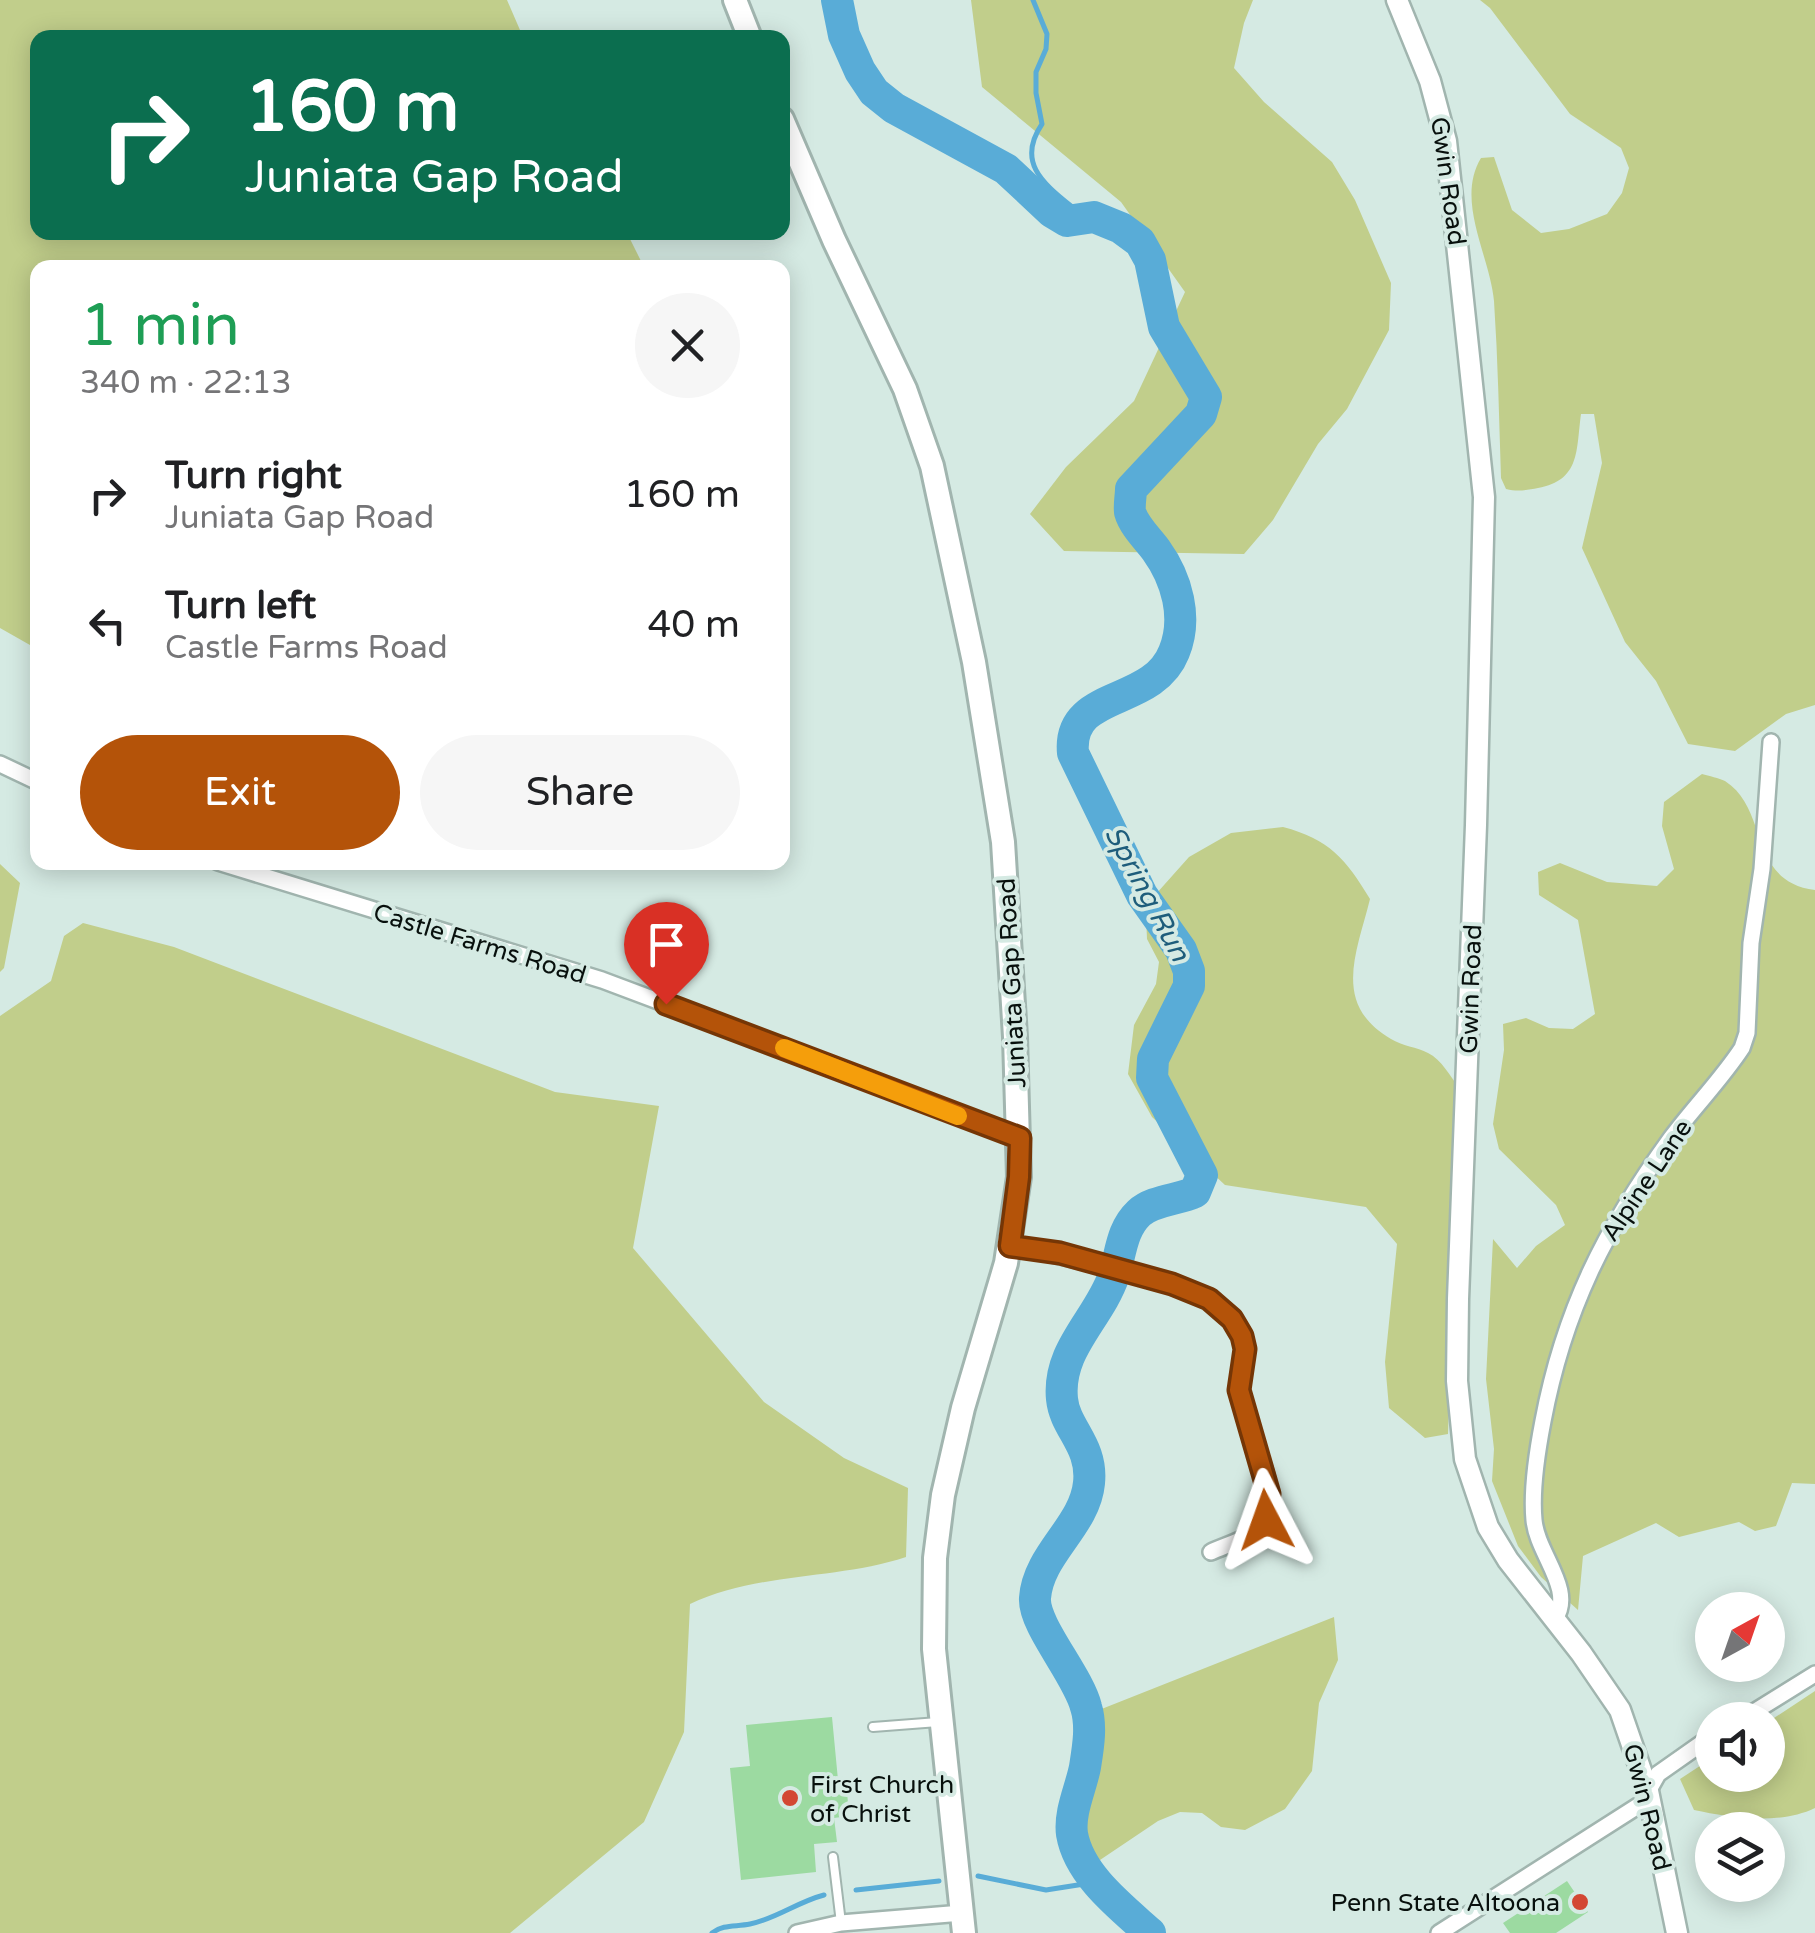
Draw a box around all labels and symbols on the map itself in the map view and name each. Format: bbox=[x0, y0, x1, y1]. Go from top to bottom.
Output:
street label: Gwin Road bbox=[1424, 115, 1472, 247]
water label: Spring Run bbox=[1097, 820, 1197, 968]
street label: Juniata Gap Road bbox=[992, 877, 1032, 1089]
street label: Castle Farms Road bbox=[370, 897, 590, 991]
pin bbox=[624, 902, 709, 1005]
street label: Gwin Road bbox=[1454, 924, 1488, 1054]
street label: Alpine Lane bbox=[1595, 1114, 1699, 1247]
position arrow bbox=[1214, 1468, 1318, 1572]
north arrow bbox=[1695, 1592, 1785, 1682]
street label: Gwin Road bbox=[1617, 1741, 1677, 1874]
place label: First Church of Christ bbox=[810, 1770, 954, 1829]
marker: First Church of Christ bbox=[779, 1787, 801, 1809]
place label: Penn State Altoona bbox=[1330, 1888, 1560, 1918]
marker: Penn State Altoona bbox=[1569, 1891, 1591, 1913]

